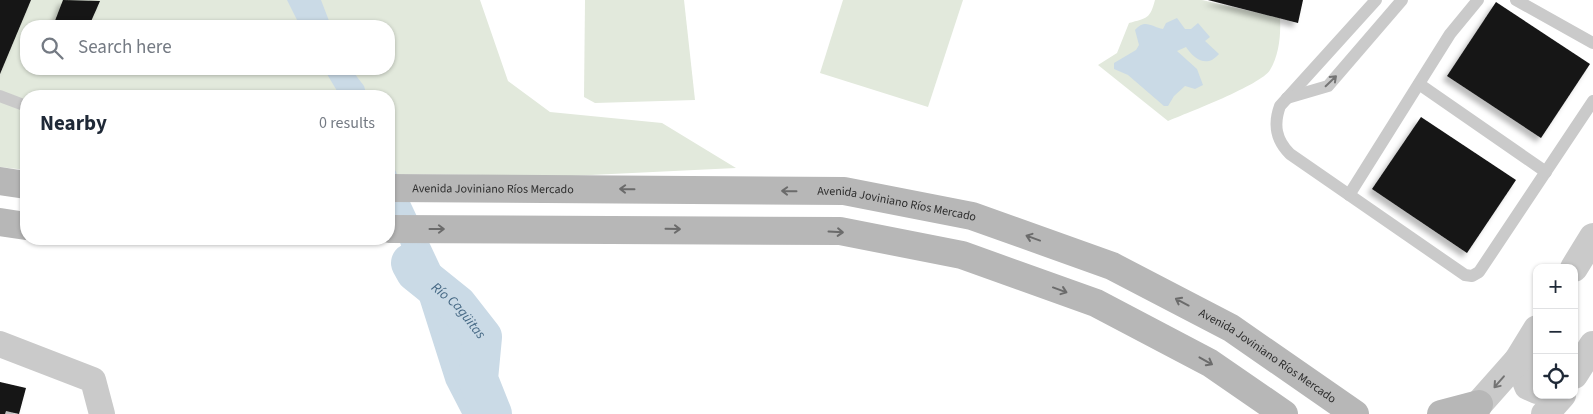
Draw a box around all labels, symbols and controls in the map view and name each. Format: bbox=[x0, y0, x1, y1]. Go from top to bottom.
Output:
search box bbox=[20, 20, 395, 75]
icon: search bbox=[38, 34, 66, 62]
text: Search here bbox=[78, 34, 172, 61]
one-way arrow bbox=[1325, 75, 1337, 87]
text: Nearby bbox=[40, 108, 107, 138]
text: 0 results bbox=[319, 112, 375, 134]
street label: Avenida Joviniano Ríos Mercado bbox=[412, 180, 574, 198]
street label: Avenida Joviniano Ríos Mercado bbox=[817, 182, 979, 225]
one-way arrow bbox=[619, 184, 635, 194]
one-way arrow bbox=[781, 186, 797, 195]
one-way arrow bbox=[429, 224, 445, 234]
one-way arrow bbox=[665, 225, 681, 234]
one-way arrow bbox=[828, 227, 844, 236]
one-way arrow bbox=[1025, 232, 1041, 242]
map controls bbox=[1533, 264, 1578, 399]
button: + bbox=[1533, 264, 1578, 309]
water label: Río Cagüitas bbox=[427, 278, 490, 344]
one-way arrow bbox=[1052, 286, 1067, 295]
one-way arrow bbox=[1174, 297, 1189, 307]
street label: Avenida Joviniano Ríos Mercado bbox=[1196, 304, 1340, 407]
button: − bbox=[1533, 309, 1578, 354]
button: locate bbox=[1533, 354, 1578, 399]
one-way arrow bbox=[1198, 356, 1213, 366]
one-way arrow bbox=[1493, 375, 1505, 388]

